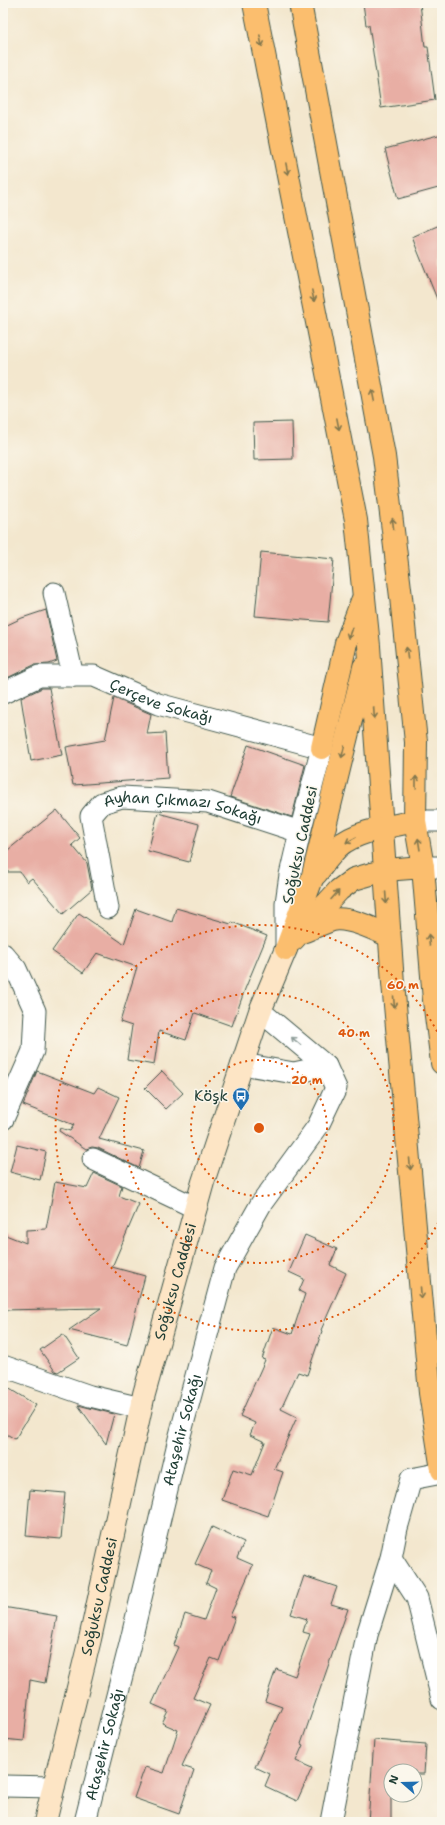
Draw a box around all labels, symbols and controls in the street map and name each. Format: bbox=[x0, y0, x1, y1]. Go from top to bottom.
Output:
one-way arrow bbox=[258, 34, 266, 47]
one-way arrow bbox=[283, 162, 291, 175]
one-way arrow bbox=[309, 289, 317, 302]
one-way arrow bbox=[369, 389, 377, 402]
one-way arrow bbox=[334, 417, 342, 430]
one-way arrow bbox=[389, 518, 396, 531]
one-way arrow bbox=[346, 626, 354, 638]
one-way arrow bbox=[403, 647, 411, 660]
street label: Çerçeve Sokağı bbox=[107, 674, 215, 728]
one-way arrow bbox=[370, 706, 377, 719]
one-way arrow bbox=[339, 745, 346, 758]
one-way arrow bbox=[412, 776, 419, 789]
street label: Soğuksu Caddesi bbox=[278, 784, 322, 906]
street label: Ayhan Çıkmazı Sokağı bbox=[101, 787, 264, 829]
one-way arrow bbox=[345, 836, 357, 844]
one-way arrow bbox=[415, 838, 423, 851]
one-way arrow bbox=[331, 890, 340, 900]
one-way arrow bbox=[383, 891, 390, 904]
one-way arrow bbox=[425, 934, 432, 947]
text: 60 m bbox=[387, 977, 419, 993]
one-way arrow bbox=[391, 995, 398, 1008]
text: 40 m bbox=[338, 1025, 370, 1041]
one-way arrow bbox=[291, 1037, 302, 1046]
text: 20 m bbox=[291, 1072, 323, 1088]
place label: Köşk bbox=[194, 1086, 228, 1106]
bus stop icon: Köşk bbox=[231, 1086, 251, 1111]
centre of rings bbox=[252, 1121, 266, 1135]
one-way arrow bbox=[406, 1157, 413, 1170]
street label: Soğuksu Caddesi bbox=[149, 1221, 201, 1343]
one-way arrow bbox=[418, 1286, 425, 1299]
street label: Ataşehir Sokağı bbox=[158, 1372, 206, 1488]
street label: Soğuksu Caddesi bbox=[76, 1535, 122, 1658]
street label: Ataşehir Sokağı bbox=[81, 1686, 128, 1803]
north arrow bbox=[383, 1763, 423, 1803]
text: N bbox=[386, 1773, 403, 1786]

